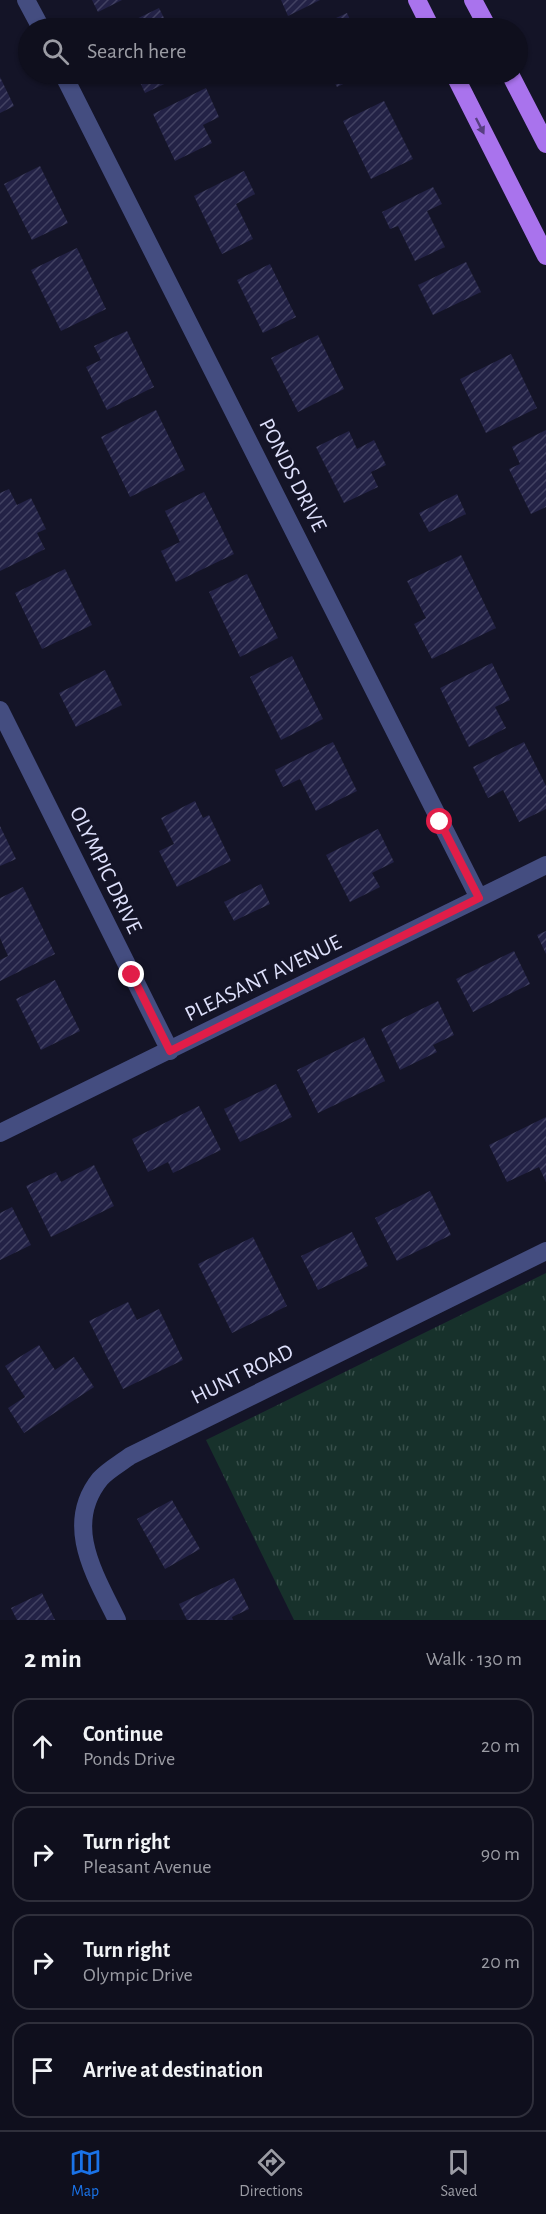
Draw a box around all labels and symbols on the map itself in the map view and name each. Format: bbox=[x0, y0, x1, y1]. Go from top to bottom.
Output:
one-way arrow bbox=[476, 117, 485, 134]
street label: PONDS DRIVE bbox=[255, 415, 331, 535]
street label: OLYMPIC DRIVE bbox=[66, 803, 146, 937]
route start bbox=[426, 808, 452, 834]
street label: PLEASANT AVENUE bbox=[181, 931, 345, 1025]
route end bbox=[118, 961, 144, 987]
street label: HUNT ROAD bbox=[188, 1340, 296, 1408]

